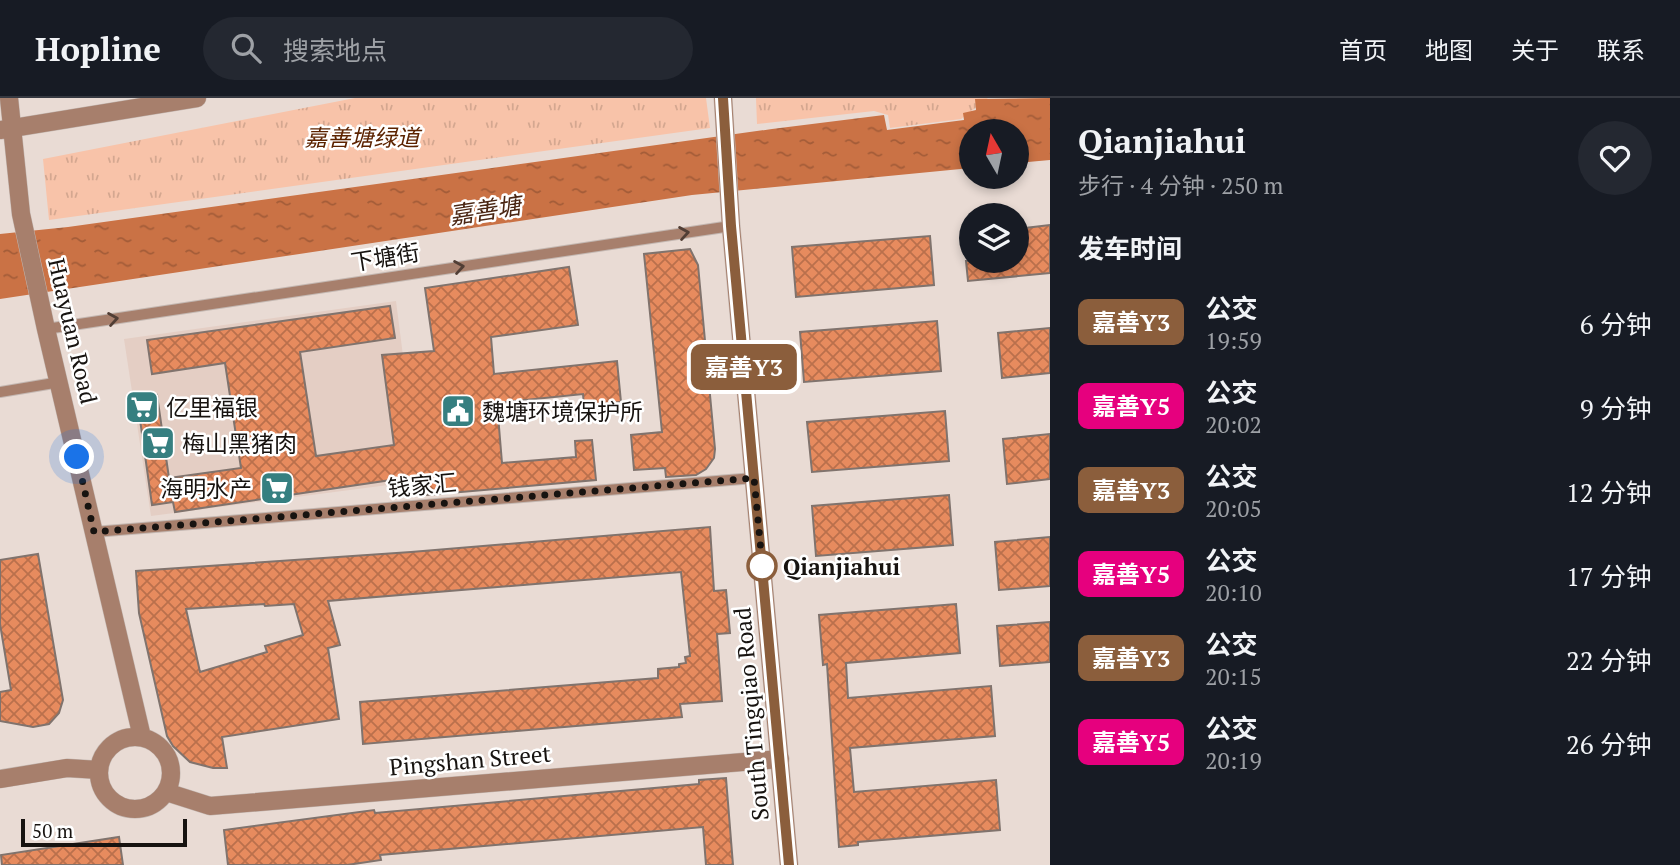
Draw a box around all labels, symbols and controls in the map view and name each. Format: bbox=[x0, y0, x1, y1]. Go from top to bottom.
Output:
search box bbox=[203, 17, 693, 80]
text: Hopline bbox=[35, 27, 161, 70]
icon: search bbox=[227, 29, 265, 67]
text: 搜索地点 bbox=[283, 33, 387, 67]
text: 首页 bbox=[1339, 34, 1387, 66]
text: 地图 bbox=[1425, 34, 1473, 66]
text: 关于 bbox=[1511, 34, 1559, 66]
text: 联系 bbox=[1597, 34, 1645, 66]
north arrow bbox=[959, 119, 1029, 189]
map controls bbox=[959, 119, 1029, 273]
text: Qianjiahui bbox=[1078, 119, 1246, 162]
button: heart bbox=[1578, 121, 1652, 195]
park label: 嘉善塘绿道 bbox=[305, 122, 423, 153]
text: 步行 · 4 分钟 · 250 m bbox=[1078, 170, 1283, 201]
water label: 嘉善塘 bbox=[447, 188, 527, 231]
button: layers bbox=[959, 203, 1029, 273]
one-way arrow bbox=[679, 226, 690, 241]
text: 发车时间 bbox=[1078, 231, 1182, 265]
street label: 下塘街 bbox=[349, 236, 421, 278]
street label: Huayuan Road bbox=[41, 255, 105, 407]
one-way arrow bbox=[454, 260, 465, 275]
text: 公交 bbox=[1205, 291, 1257, 325]
text: 嘉善Y3 bbox=[1092, 306, 1170, 338]
text: 6 分钟 bbox=[1580, 307, 1652, 341]
one-way arrow bbox=[108, 312, 119, 327]
text: 19:59 bbox=[1205, 325, 1262, 356]
line badge: 嘉善Y3 bbox=[695, 344, 793, 390]
text: 嘉善Y3 bbox=[705, 351, 783, 383]
text: 公交 bbox=[1205, 375, 1257, 409]
supermarket icon: 亿里福银 bbox=[123, 388, 161, 426]
text: 嘉善Y5 bbox=[1092, 390, 1170, 422]
text: 9 分钟 bbox=[1580, 391, 1652, 425]
place label: 亿里福银 bbox=[166, 392, 258, 423]
public building icon: 魏塘环境保护所 bbox=[439, 392, 477, 430]
place label: 魏塘环境保护所 bbox=[482, 396, 643, 427]
text: 20:02 bbox=[1205, 409, 1262, 440]
supermarket icon: 梅山黑猪肉 bbox=[139, 424, 177, 462]
place label: 梅山黑猪肉 bbox=[182, 428, 297, 459]
your location bbox=[59, 439, 94, 474]
text: 公交 bbox=[1205, 459, 1257, 493]
street label: 钱家汇 bbox=[386, 467, 458, 503]
supermarket icon: 海明水产 bbox=[258, 469, 296, 507]
place label: 海明水产 bbox=[160, 473, 252, 504]
text: 嘉善Y3 bbox=[1092, 474, 1170, 506]
text: 12 分钟 bbox=[1566, 475, 1652, 509]
text: 20:05 bbox=[1205, 493, 1262, 524]
text: 公交 bbox=[1205, 543, 1257, 577]
marker: Qianjiahui bbox=[747, 551, 777, 581]
place label: Qianjiahui bbox=[783, 551, 900, 582]
text: 嘉善Y5 bbox=[1092, 558, 1170, 590]
text: 17 分钟 bbox=[1566, 559, 1652, 593]
text: 20:10 bbox=[1205, 577, 1262, 608]
street label: South Tingqiao Road bbox=[726, 606, 776, 822]
text: 公交 bbox=[1205, 627, 1257, 661]
text: 嘉善Y3 bbox=[1092, 642, 1170, 674]
text: 22 分钟 bbox=[1566, 643, 1652, 677]
text: 20:15 bbox=[1205, 661, 1262, 692]
text: 公交 bbox=[1205, 711, 1257, 745]
text: 嘉善Y5 bbox=[1092, 726, 1170, 758]
text: 26 分钟 bbox=[1566, 727, 1652, 761]
street label: Pingshan Street bbox=[388, 737, 553, 783]
text: 20:19 bbox=[1205, 745, 1262, 776]
scale bar bbox=[21, 816, 187, 848]
text: 50 m bbox=[32, 818, 73, 843]

